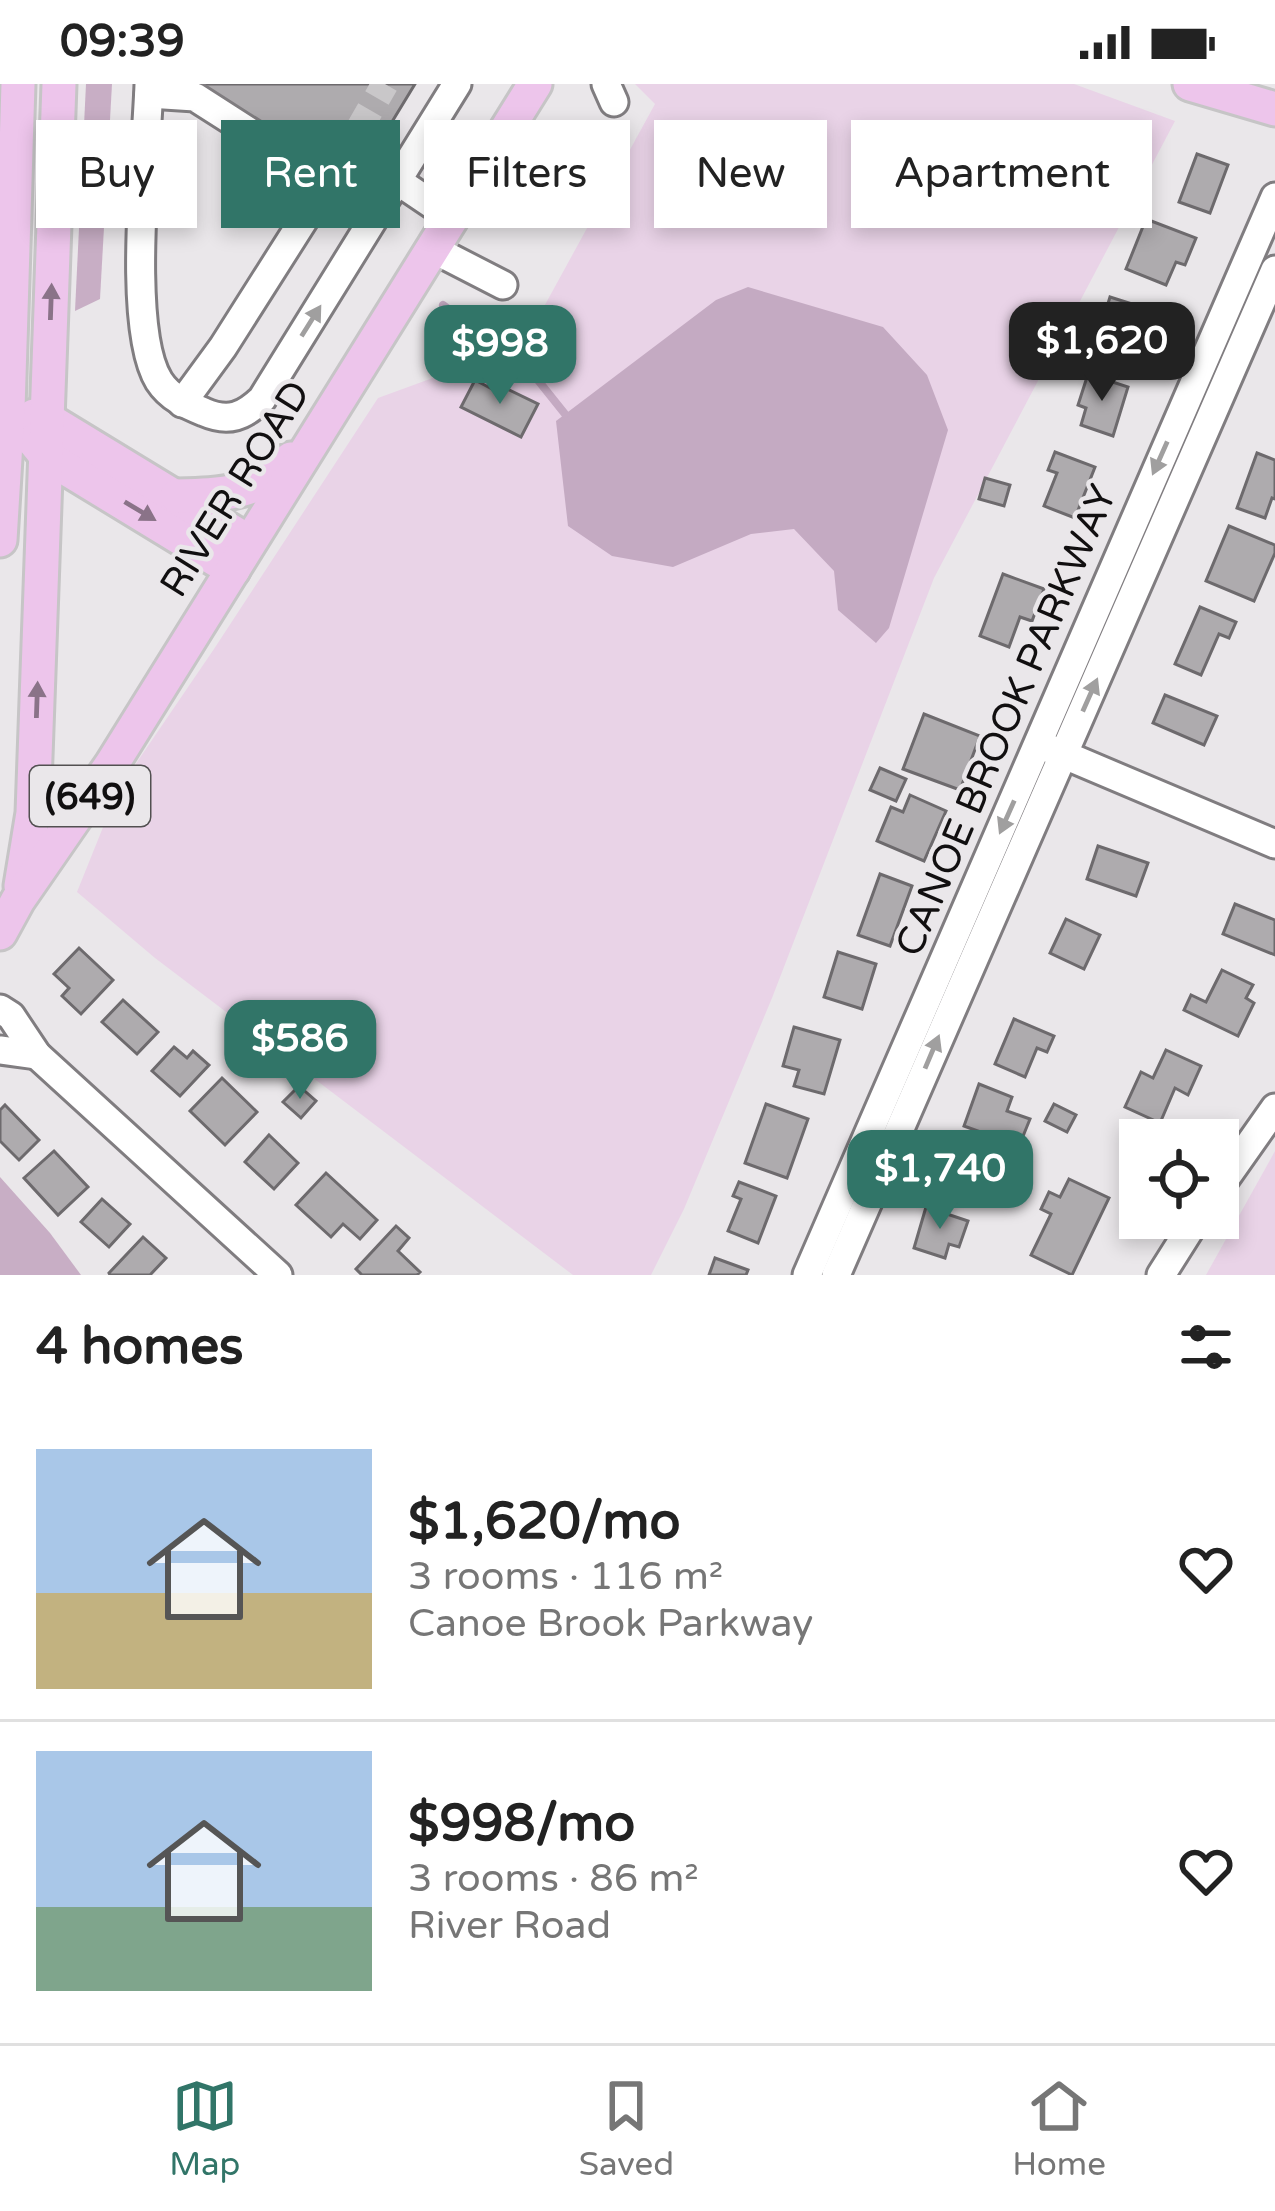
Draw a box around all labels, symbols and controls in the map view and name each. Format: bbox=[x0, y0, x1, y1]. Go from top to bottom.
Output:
text: 09:39 bbox=[60, 15, 185, 69]
chip: Buy bbox=[36, 120, 197, 228]
chip: Rent bbox=[221, 120, 400, 228]
chip: Filters bbox=[424, 120, 630, 228]
chip: New bbox=[654, 120, 827, 228]
chip: Apartment bbox=[851, 120, 1152, 228]
one-way arrow bbox=[41, 282, 60, 320]
pin: $1,620 bbox=[1004, 302, 1200, 404]
one-way arrow bbox=[300, 304, 321, 338]
pin: $998 bbox=[429, 305, 571, 407]
text: $1,620 bbox=[1036, 317, 1168, 364]
text: $998 bbox=[451, 320, 549, 367]
street label: RIVER ROAD bbox=[150, 372, 320, 606]
one-way arrow bbox=[1149, 441, 1169, 476]
street label: CANOE BROOK PARKWAY bbox=[886, 478, 1127, 963]
one-way arrow bbox=[123, 500, 157, 521]
one-way arrow bbox=[1080, 677, 1100, 712]
one-way arrow bbox=[28, 680, 47, 718]
road number: (649) bbox=[30, 766, 150, 826]
one-way arrow bbox=[997, 799, 1016, 835]
pin: $586 bbox=[229, 1000, 371, 1102]
text: $586 bbox=[251, 1015, 349, 1062]
one-way arrow bbox=[923, 1033, 942, 1069]
map controls bbox=[1119, 1119, 1239, 1239]
button: locate bbox=[1119, 1119, 1239, 1239]
pin: $1,740 bbox=[842, 1130, 1038, 1232]
text: $1,740 bbox=[874, 1145, 1006, 1192]
icon: filters bbox=[1173, 1314, 1239, 1380]
text: 4 homes bbox=[36, 1316, 244, 1378]
text: $1,620/mo bbox=[408, 1491, 680, 1553]
icon: home bbox=[132, 1497, 276, 1641]
icon: heart bbox=[1173, 1536, 1239, 1602]
text: 3 rooms · 116 m² bbox=[408, 1553, 723, 1600]
text: Canoe Brook Parkway bbox=[408, 1600, 813, 1647]
text: $998/mo bbox=[408, 1793, 635, 1855]
icon: home bbox=[132, 1799, 276, 1943]
icon: heart bbox=[1173, 1838, 1239, 1904]
text: 3 rooms · 86 m² bbox=[408, 1855, 699, 1902]
text: River Road bbox=[408, 1902, 611, 1949]
tab: Map bbox=[169, 2073, 240, 2184]
tab: Saved bbox=[579, 2073, 674, 2184]
tab: Home bbox=[1012, 2073, 1106, 2184]

